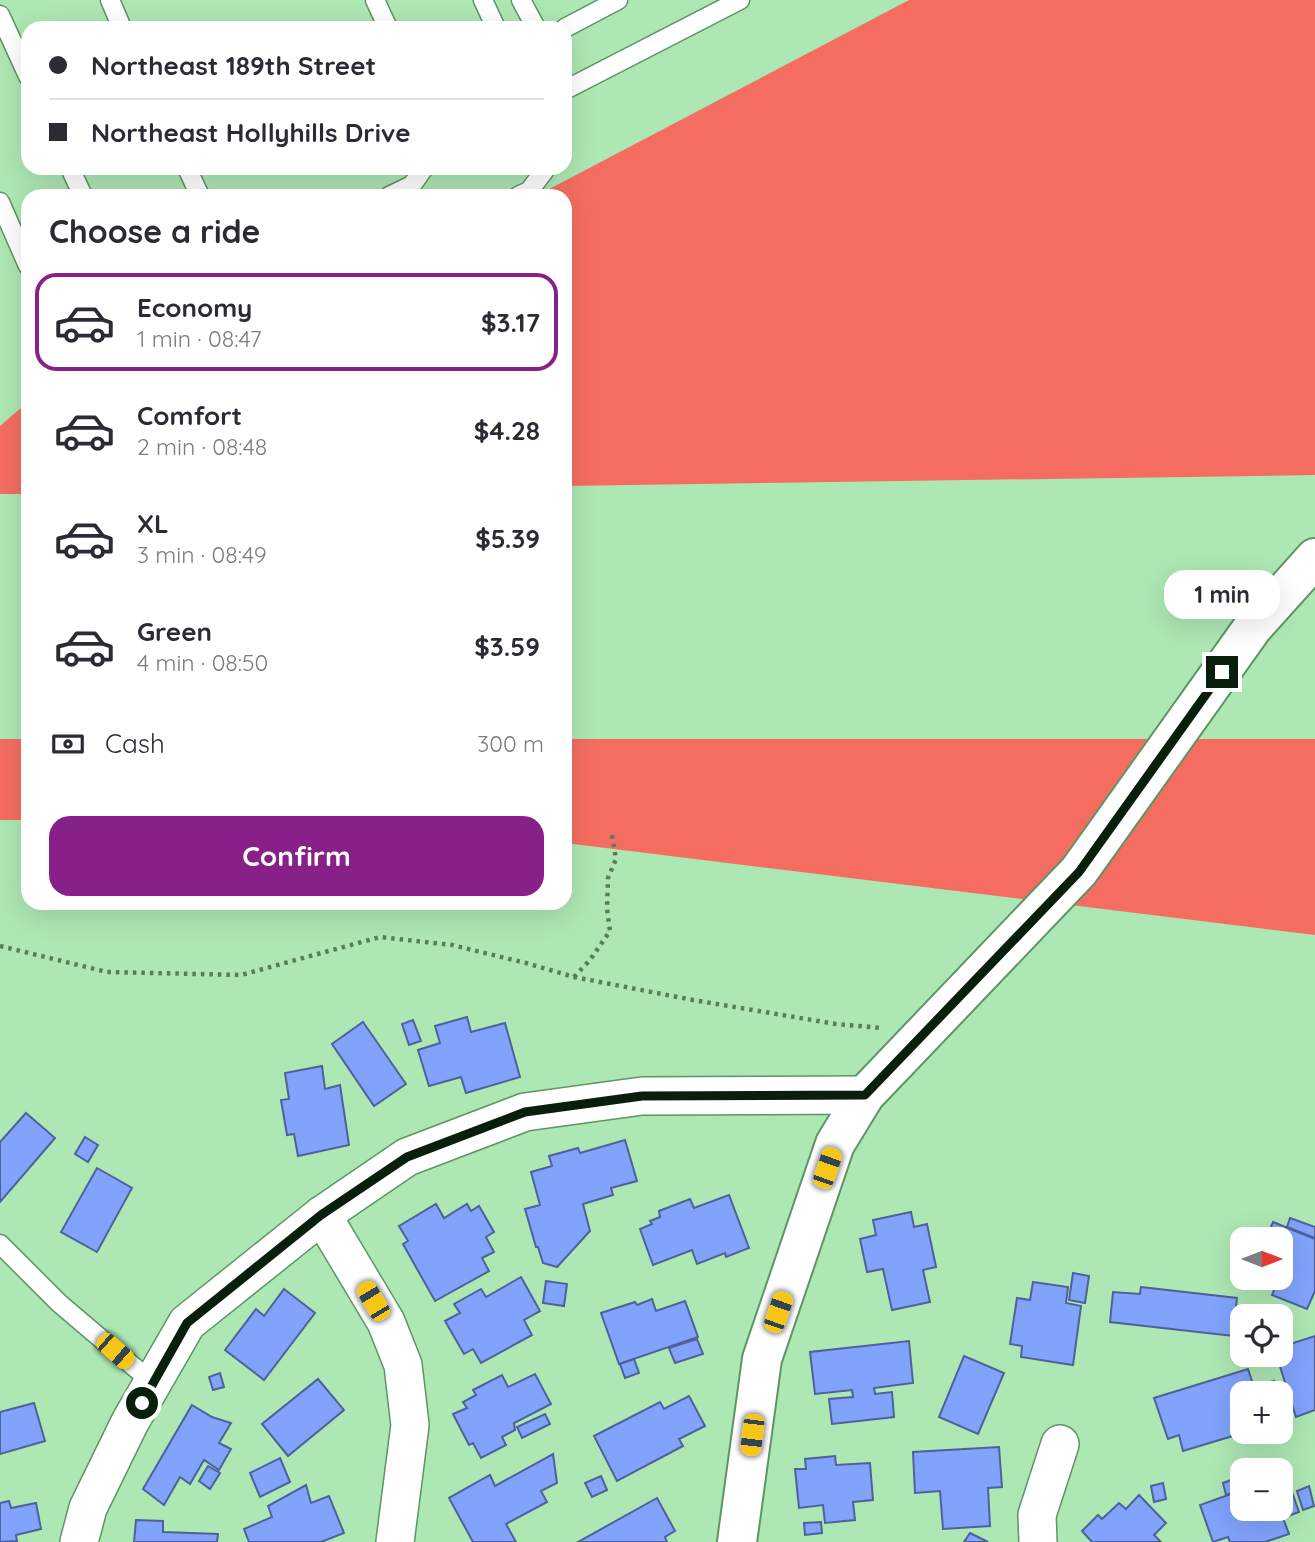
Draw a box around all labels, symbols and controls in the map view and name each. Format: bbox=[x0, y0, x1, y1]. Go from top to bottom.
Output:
text: Northeast 189th Street bbox=[91, 49, 376, 82]
text: Northeast Hollyhills Drive bbox=[91, 116, 411, 149]
text: Choose a ride bbox=[49, 211, 261, 251]
icon: car bbox=[53, 291, 116, 354]
text: Economy bbox=[137, 291, 252, 324]
text: $3.17 bbox=[481, 306, 540, 339]
text: 1 min · 08:47 bbox=[137, 324, 262, 353]
icon: car bbox=[53, 399, 116, 462]
text: Comfort bbox=[137, 399, 242, 432]
text: $4.28 bbox=[474, 414, 540, 447]
text: 2 min · 08:48 bbox=[137, 432, 267, 461]
icon: car bbox=[53, 507, 116, 570]
text: XL bbox=[137, 507, 169, 540]
text: $5.39 bbox=[475, 522, 540, 555]
text: 3 min · 08:49 bbox=[137, 540, 266, 569]
callout: 1 min bbox=[1164, 570, 1280, 620]
text: 1 min bbox=[1194, 580, 1250, 609]
icon: car bbox=[53, 615, 116, 678]
text: Green bbox=[137, 615, 212, 648]
text: $3.59 bbox=[474, 630, 540, 663]
text: 4 min · 08:50 bbox=[137, 648, 268, 677]
route end bbox=[1206, 656, 1238, 688]
icon: cash bbox=[49, 725, 87, 763]
text: Cash bbox=[105, 727, 165, 760]
text: 300 m bbox=[477, 729, 544, 758]
button: Confirm bbox=[49, 816, 544, 896]
car bbox=[811, 1145, 844, 1191]
north arrow bbox=[1230, 1227, 1293, 1290]
map controls bbox=[1230, 1227, 1293, 1521]
car bbox=[354, 1278, 393, 1324]
car bbox=[762, 1289, 795, 1335]
button: locate bbox=[1230, 1304, 1293, 1367]
car bbox=[93, 1329, 138, 1373]
button: + bbox=[1230, 1381, 1293, 1444]
route start bbox=[126, 1387, 158, 1419]
car bbox=[740, 1413, 765, 1457]
button: − bbox=[1230, 1458, 1293, 1521]

